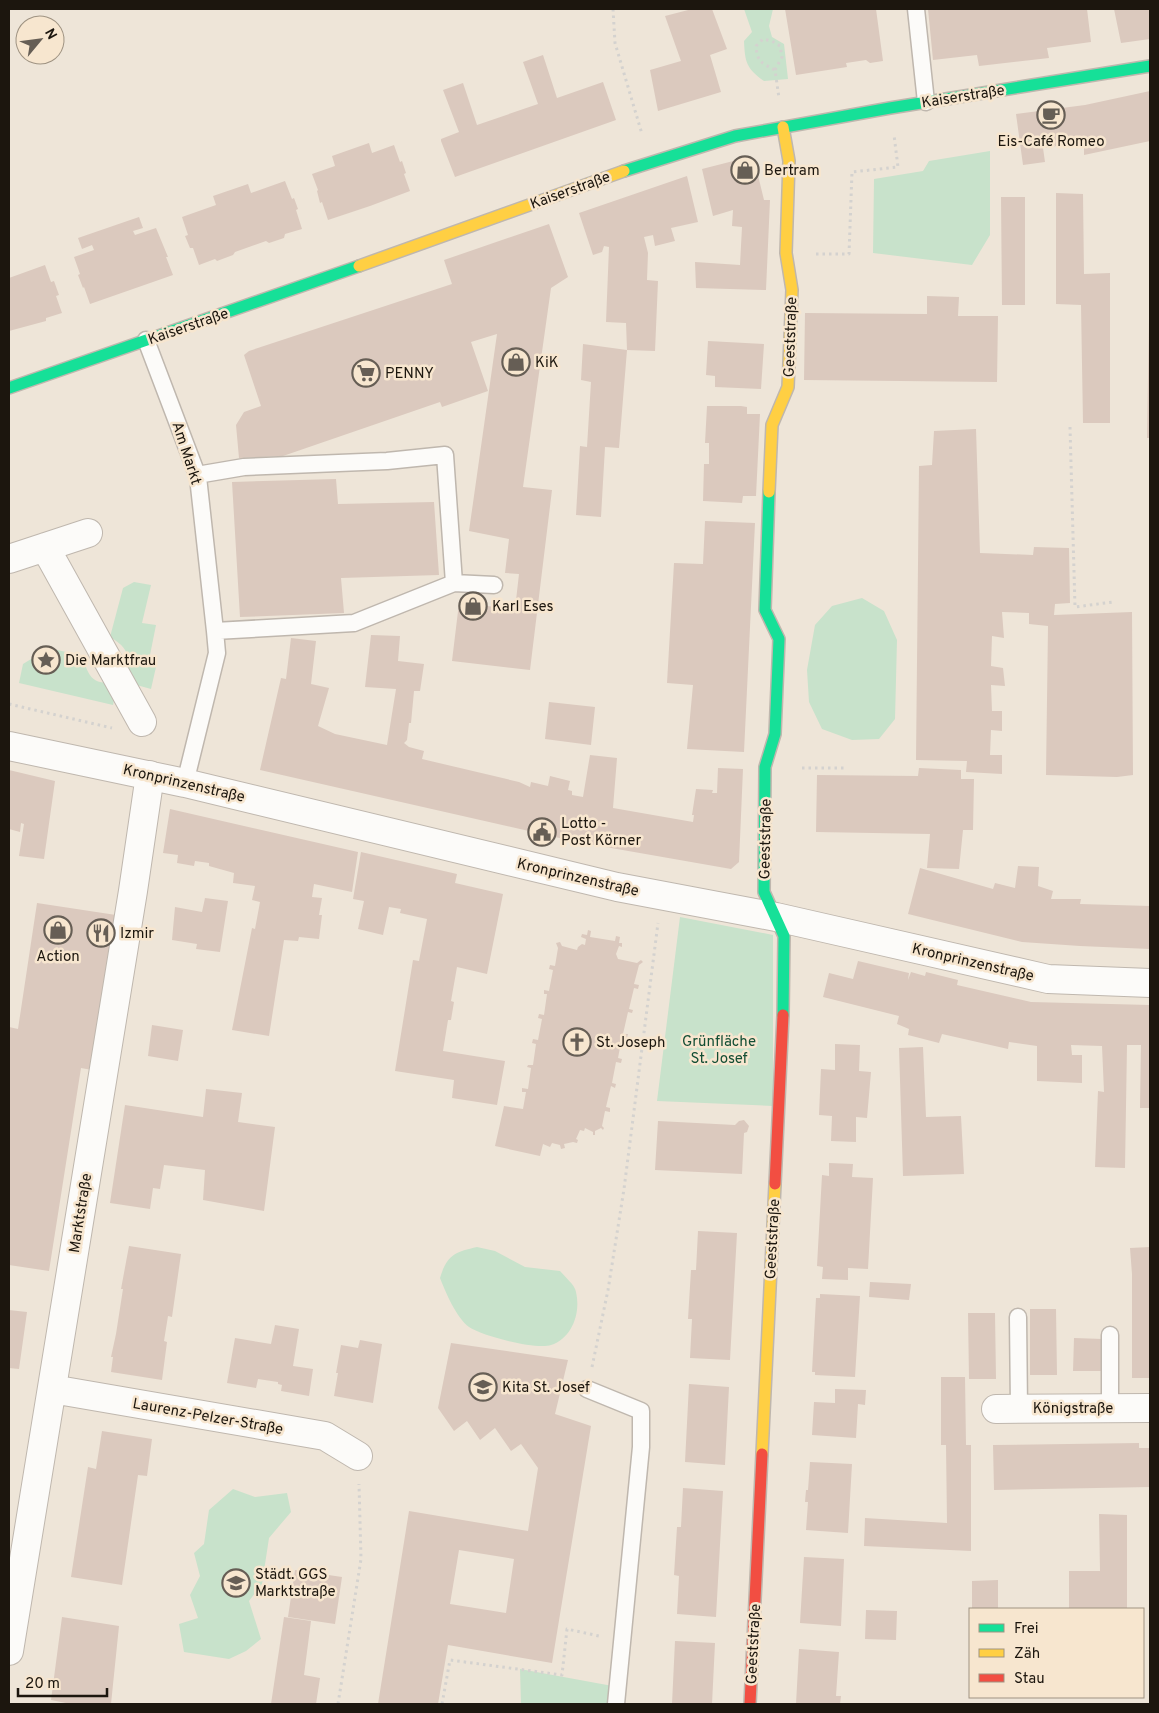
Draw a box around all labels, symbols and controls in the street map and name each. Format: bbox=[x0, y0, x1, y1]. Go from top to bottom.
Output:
north arrow bbox=[15, 15, 65, 65]
text: N bbox=[40, 26, 60, 43]
street label: Kaiserstraße bbox=[920, 82, 1006, 113]
cafe icon: Eis-Café Romeo bbox=[1036, 100, 1066, 130]
place label: Eis-Café Romeo bbox=[997, 133, 1105, 152]
shop icon: Bertram bbox=[730, 155, 760, 185]
place label: Bertram bbox=[764, 162, 820, 181]
street label: Kaiserstraße bbox=[528, 168, 613, 215]
street label: Geeststraße bbox=[781, 296, 802, 378]
street label: Kaiserstraße bbox=[146, 305, 231, 350]
shop icon: KiK bbox=[501, 347, 531, 377]
place label: KiK bbox=[535, 354, 559, 373]
supermarket icon: PENNY bbox=[351, 358, 381, 388]
place label: PENNY bbox=[385, 365, 434, 384]
street label: Am Markt bbox=[166, 419, 205, 487]
shop icon: Karl Eses bbox=[458, 591, 488, 621]
place label: Karl Eses bbox=[492, 598, 554, 617]
place icon: Die Marktfrau bbox=[31, 645, 61, 675]
place label: Die Marktfrau bbox=[65, 652, 156, 671]
street label: Kronprinzenstraße bbox=[121, 761, 246, 808]
street label: Geeststraße bbox=[756, 798, 777, 880]
place label: Lotto - Post Körner bbox=[561, 815, 641, 851]
public building icon: Lotto - Post Körner bbox=[527, 817, 557, 847]
street label: Kronprinzenstraße bbox=[515, 855, 640, 902]
shop icon: Action bbox=[43, 915, 73, 945]
restaurant icon: Izmir bbox=[86, 918, 116, 948]
place label: Izmir bbox=[120, 925, 154, 944]
street label: Kronprinzenstraße bbox=[910, 940, 1035, 987]
place label: Action bbox=[36, 948, 80, 967]
church icon: St. Joseph bbox=[562, 1027, 592, 1057]
park label: Grünfläche St. Josef bbox=[682, 1033, 756, 1069]
place label: St. Joseph bbox=[596, 1034, 666, 1053]
street label: Marktstraße bbox=[66, 1172, 97, 1254]
street label: Geeststraße bbox=[762, 1198, 785, 1280]
school or university icon: Kita St. Josef bbox=[468, 1372, 498, 1402]
place label: Kita St. Josef bbox=[502, 1379, 590, 1398]
street label: Laurenz-Pelzer-Straße bbox=[131, 1395, 284, 1440]
street label: Königstraße bbox=[1033, 1400, 1113, 1419]
place label: Städt. GGS Marktstraße bbox=[255, 1566, 336, 1602]
school or university icon: Städt. GGS Marktstraße bbox=[221, 1568, 251, 1598]
street label: Geeststraße bbox=[743, 1603, 766, 1685]
legend bbox=[969, 1608, 1144, 1698]
text: Frei bbox=[1014, 1620, 1039, 1639]
text: Zäh bbox=[1014, 1645, 1040, 1664]
scale bar bbox=[18, 1666, 106, 1698]
text: Stau bbox=[1014, 1670, 1045, 1689]
text: 20 m bbox=[25, 1675, 60, 1694]

